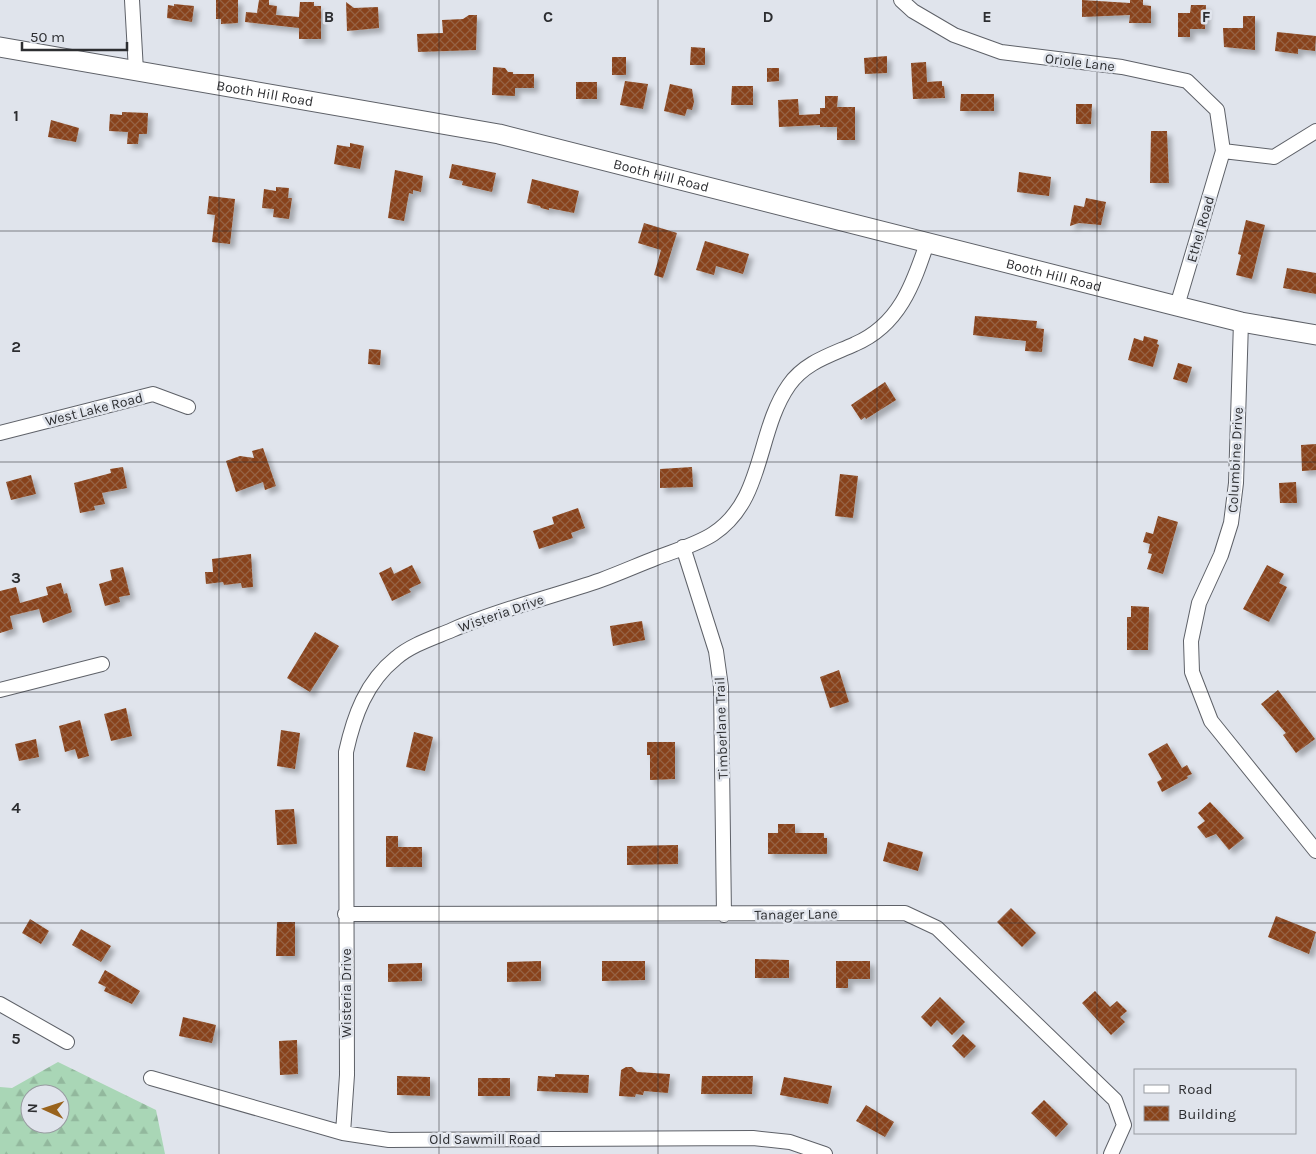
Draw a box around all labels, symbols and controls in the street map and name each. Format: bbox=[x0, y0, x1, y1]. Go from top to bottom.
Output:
text: B bbox=[324, 7, 334, 26]
text: C bbox=[543, 7, 553, 26]
text: D bbox=[763, 7, 774, 26]
text: E bbox=[982, 7, 992, 26]
text: F bbox=[1202, 7, 1211, 26]
scale bar bbox=[22, 20, 128, 52]
text: 50 m bbox=[30, 28, 65, 46]
street label: Oriole Lane bbox=[1044, 50, 1116, 75]
street label: Booth Hill Road bbox=[215, 77, 315, 110]
text: 1 bbox=[13, 106, 19, 125]
street label: Booth Hill Road bbox=[612, 155, 711, 196]
street label: Ethel Road bbox=[1183, 194, 1218, 264]
street label: Booth Hill Road bbox=[1004, 255, 1103, 296]
text: 2 bbox=[11, 337, 21, 356]
street label: West Lake Road bbox=[44, 389, 145, 430]
street label: Columbine Drive bbox=[1224, 407, 1247, 513]
text: 3 bbox=[11, 568, 21, 587]
street label: Wisteria Drive bbox=[456, 591, 546, 636]
street label: Timberlane Trail bbox=[711, 677, 732, 779]
text: 4 bbox=[11, 798, 21, 817]
street label: Tanager Lane bbox=[754, 905, 838, 924]
street label: Wisteria Drive bbox=[338, 948, 355, 1038]
text: 5 bbox=[11, 1029, 21, 1048]
legend bbox=[1134, 1069, 1296, 1134]
text: Road bbox=[1178, 1080, 1213, 1098]
north arrow bbox=[20, 1084, 70, 1134]
text: N bbox=[24, 1103, 41, 1114]
text: Building bbox=[1178, 1105, 1236, 1123]
street label: Old Sawmill Road bbox=[429, 1131, 541, 1148]

